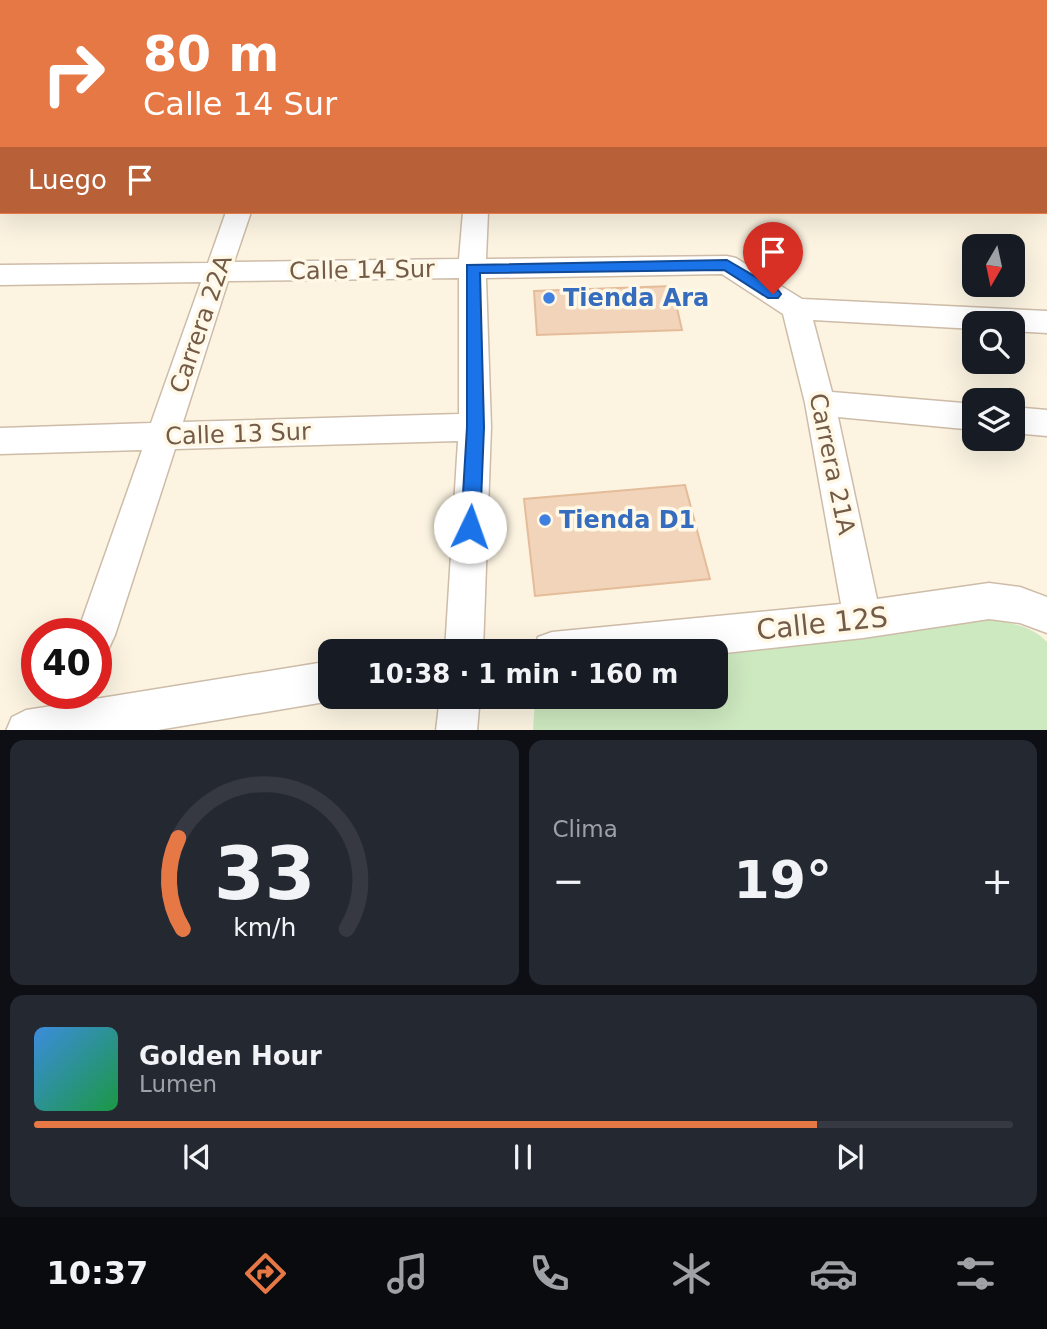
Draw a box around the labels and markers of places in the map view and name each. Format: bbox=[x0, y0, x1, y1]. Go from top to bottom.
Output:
pin bbox=[743, 222, 803, 294]
place label: Tienda Ara bbox=[563, 284, 709, 312]
marker: Tienda Ara bbox=[541, 290, 557, 306]
place label: Tienda D1 bbox=[559, 506, 695, 534]
marker: Tienda D1 bbox=[537, 512, 553, 528]

